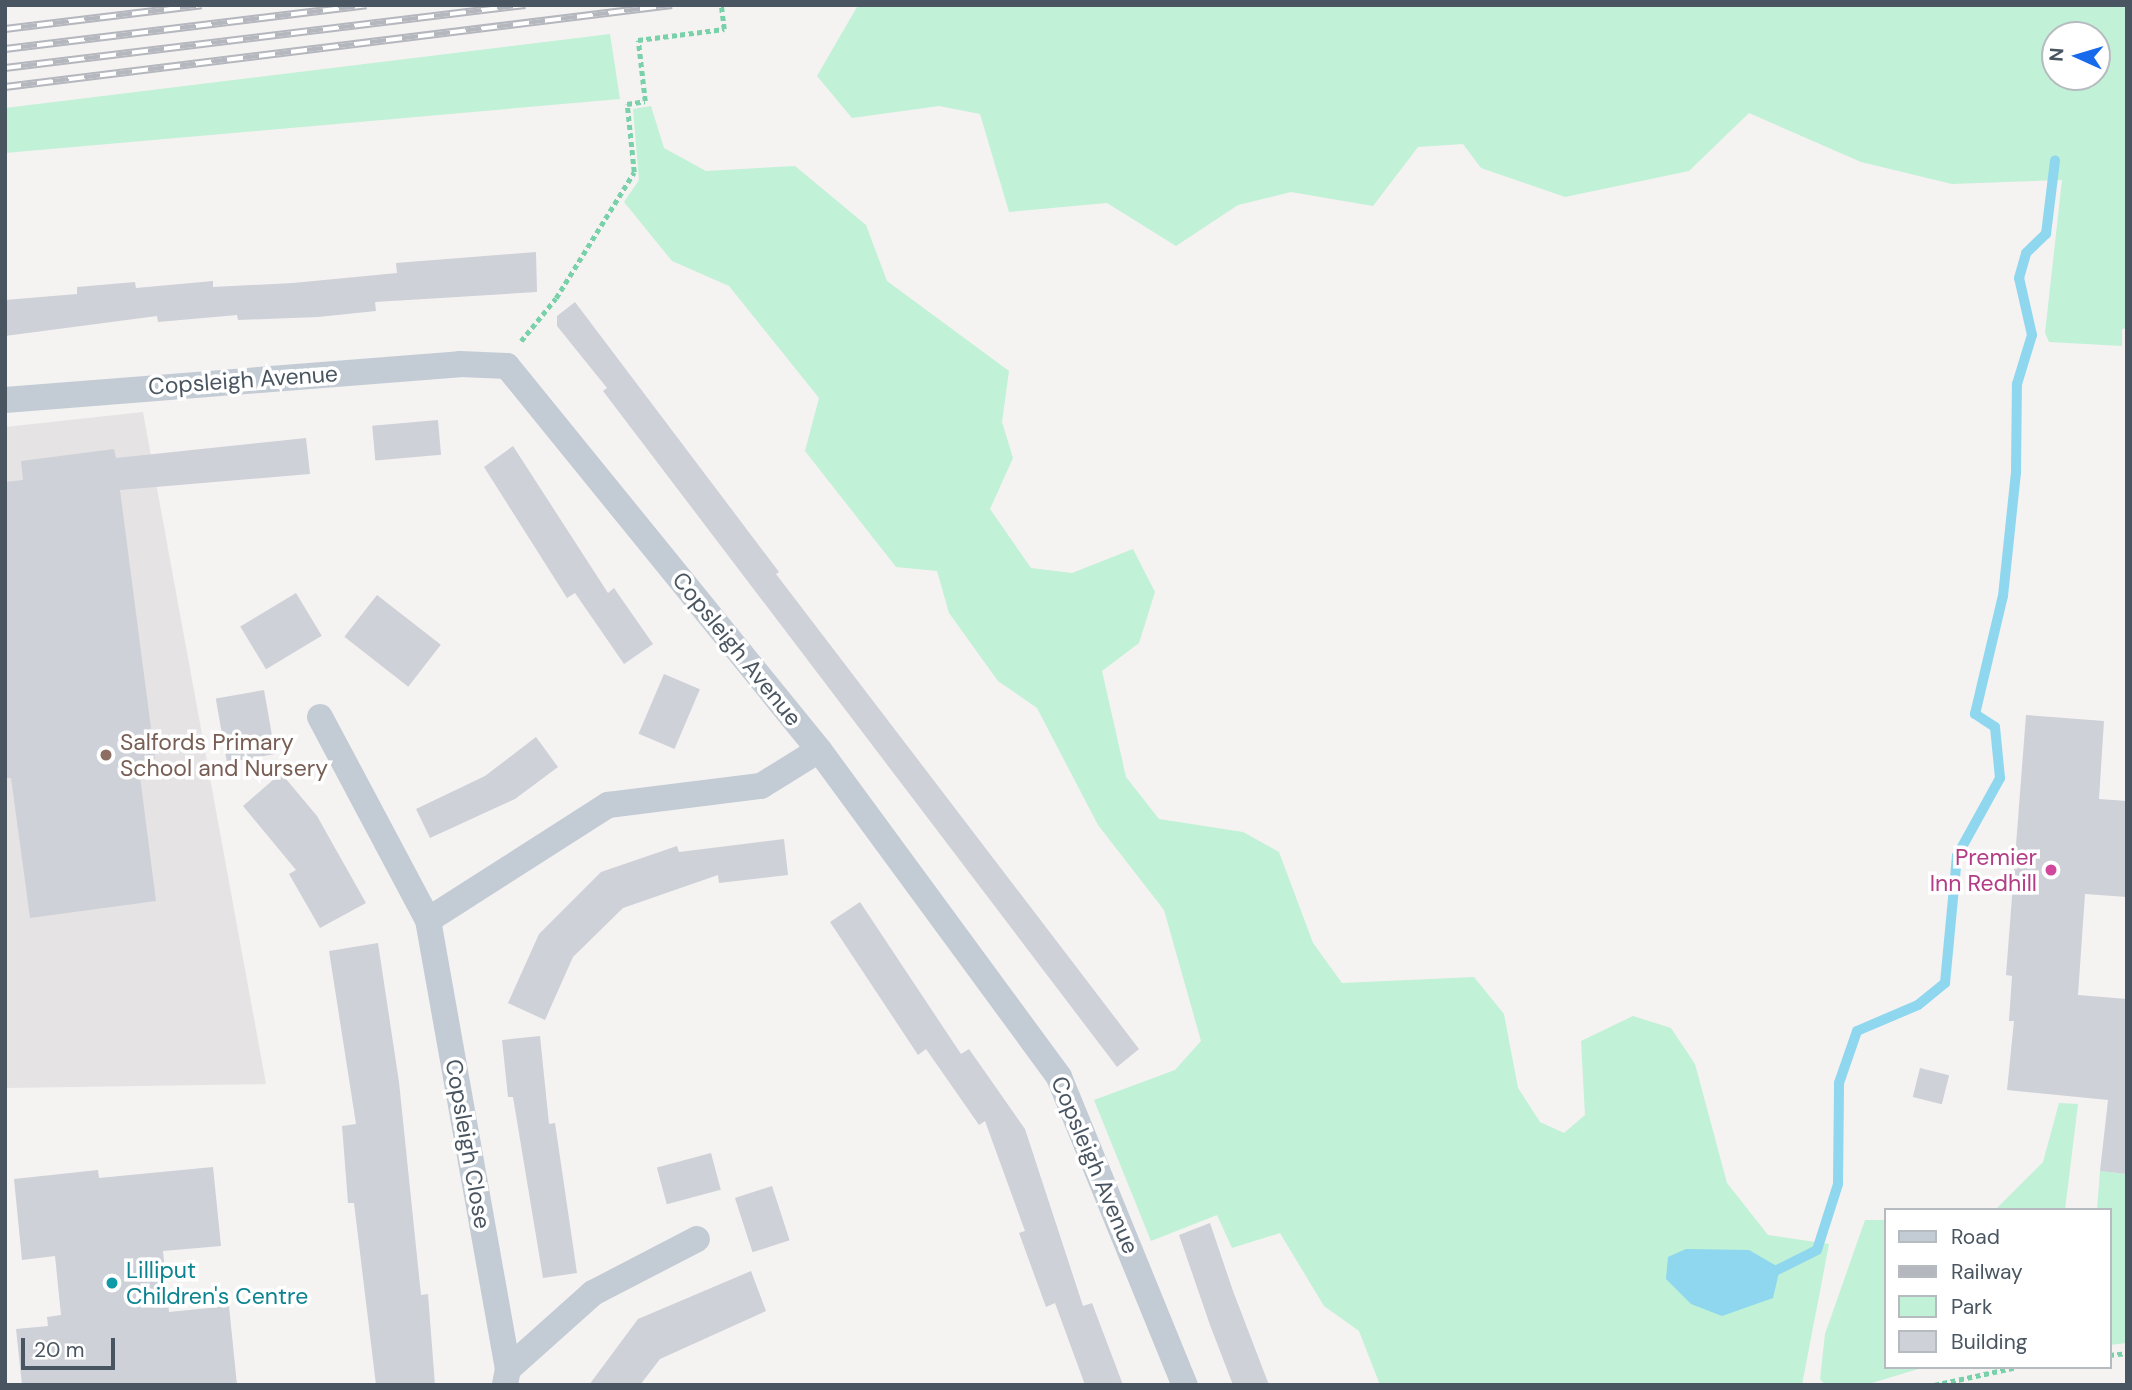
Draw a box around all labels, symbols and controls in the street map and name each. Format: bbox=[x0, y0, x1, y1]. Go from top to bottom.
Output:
north arrow bbox=[2041, 21, 2111, 91]
text: N bbox=[2044, 47, 2070, 62]
street label: Copsleigh Avenue bbox=[147, 360, 339, 400]
street label: Copsleigh Avenue bbox=[666, 566, 808, 732]
place label: Salfords Primary School and Nursery bbox=[120, 728, 328, 782]
marker: Salfords Primary School and Nursery bbox=[98, 747, 114, 763]
place label: Premier Inn Redhill bbox=[1930, 843, 2037, 897]
marker: Premier Inn Redhill bbox=[2043, 862, 2059, 878]
street label: Copsleigh Close bbox=[439, 1057, 497, 1231]
street label: Copsleigh Avenue bbox=[1045, 1072, 1145, 1258]
legend bbox=[1884, 1208, 2111, 1369]
text: Road bbox=[1951, 1223, 2000, 1251]
place label: Lilliput Children's Centre bbox=[126, 1256, 308, 1310]
text: Railway bbox=[1951, 1258, 2023, 1286]
marker: Lilliput Children's Centre bbox=[104, 1275, 120, 1291]
text: Park bbox=[1951, 1293, 1992, 1321]
scale bar bbox=[24, 1324, 119, 1368]
text: Building bbox=[1951, 1328, 2027, 1356]
text: 20 m bbox=[34, 1336, 85, 1364]

